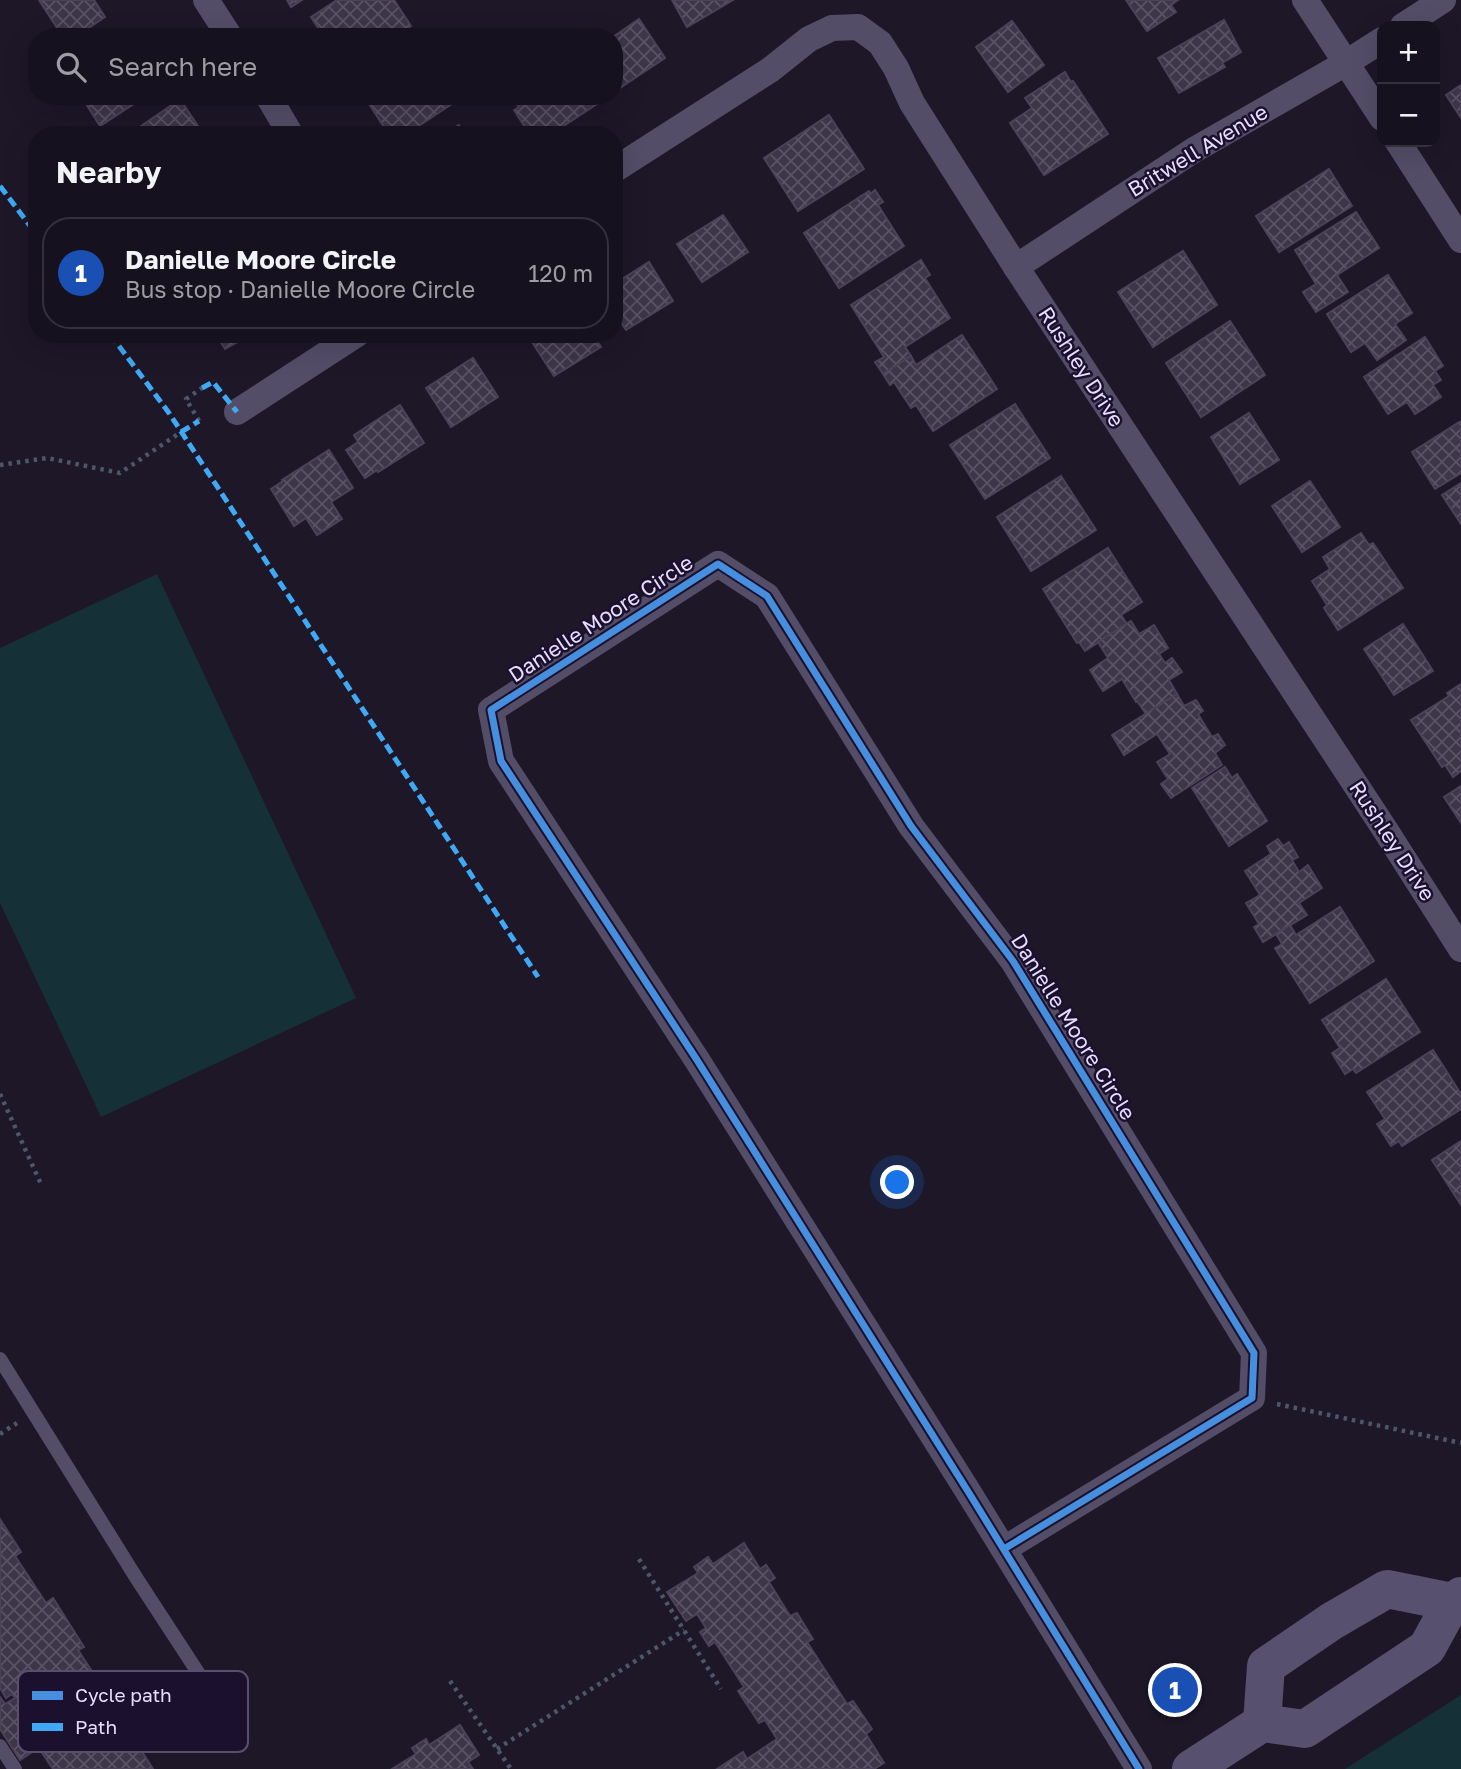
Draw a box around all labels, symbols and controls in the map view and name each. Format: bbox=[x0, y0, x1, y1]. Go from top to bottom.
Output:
map controls bbox=[1377, 21, 1440, 147]
button: + bbox=[1377, 21, 1440, 84]
search box bbox=[28, 28, 623, 105]
icon: search bbox=[52, 48, 90, 86]
text: Search here bbox=[108, 51, 257, 82]
button: − bbox=[1377, 84, 1440, 147]
street label: Britwell Avenue bbox=[1123, 98, 1272, 202]
text: Nearby bbox=[56, 154, 161, 190]
text: Danielle Moore Circle bbox=[125, 244, 396, 275]
text: 1 bbox=[75, 259, 87, 287]
text: 120 m bbox=[528, 259, 593, 287]
text: Bus stop · Danielle Moore Circle bbox=[125, 275, 475, 303]
street label: Rushley Drive bbox=[1033, 302, 1130, 431]
street label: Danielle Moore Circle bbox=[503, 549, 698, 688]
street label: Rushley Drive bbox=[1344, 776, 1441, 905]
street label: Danielle Moore Circle bbox=[1006, 929, 1142, 1124]
your location bbox=[880, 1165, 914, 1199]
pin: 1 bbox=[1152, 1664, 1198, 1716]
legend bbox=[18, 1671, 248, 1752]
text: Cycle path bbox=[75, 1683, 172, 1706]
text: Path bbox=[75, 1715, 117, 1738]

